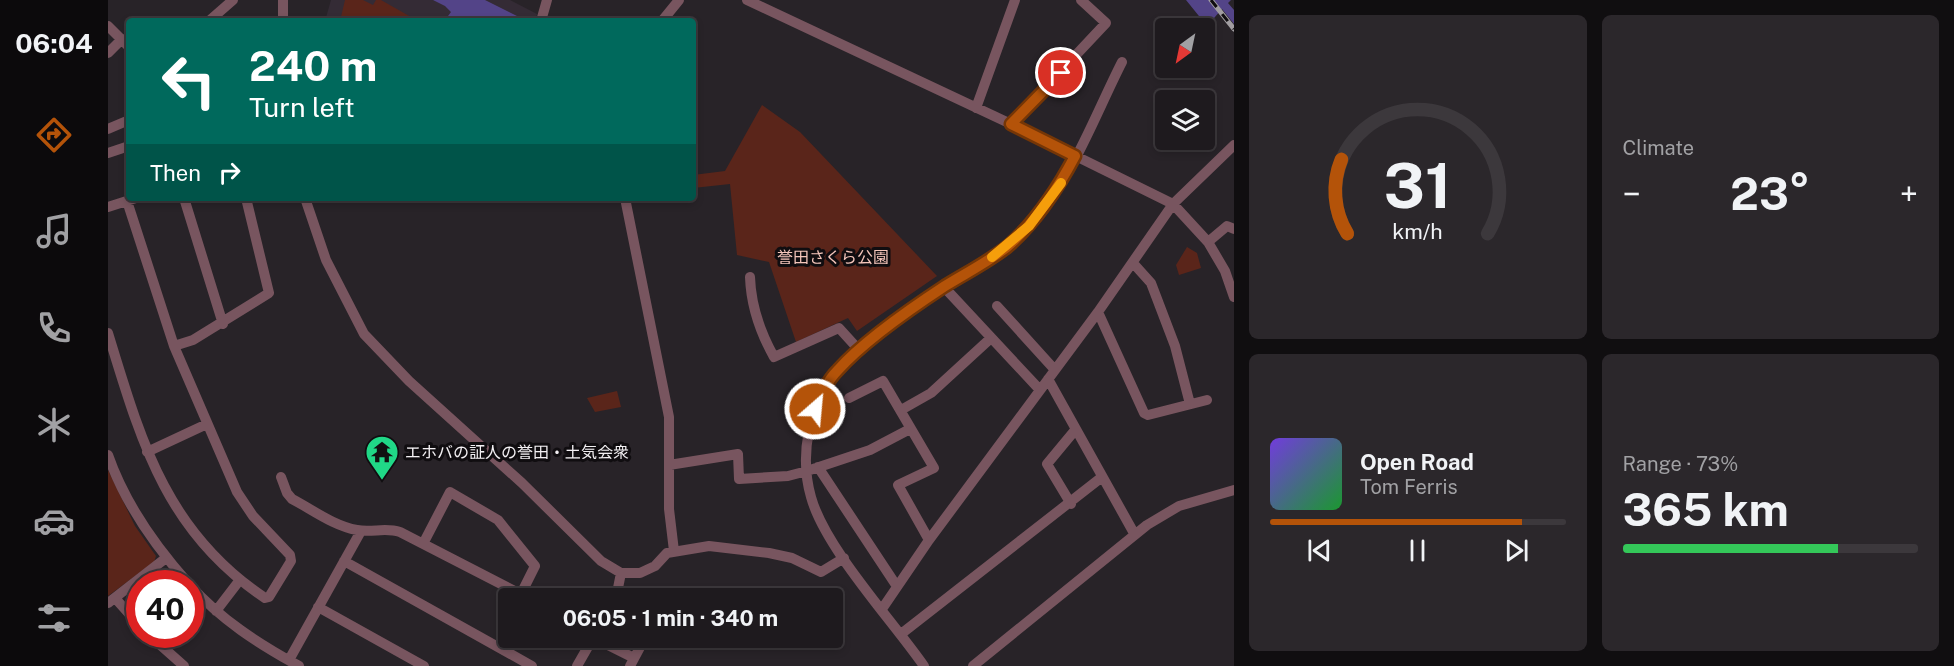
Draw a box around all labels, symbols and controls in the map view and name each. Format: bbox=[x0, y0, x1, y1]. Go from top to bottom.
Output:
north arrow bbox=[1155, 18, 1215, 78]
map controls bbox=[1155, 18, 1215, 150]
text: 06:04 bbox=[15, 27, 93, 59]
text: 240 m bbox=[249, 41, 377, 90]
icon: left bbox=[150, 42, 228, 120]
pin bbox=[1035, 47, 1086, 98]
icon: arrive bbox=[1044, 56, 1077, 89]
button: layers bbox=[1155, 90, 1215, 150]
text: Turn left bbox=[249, 91, 355, 123]
icon: directions bbox=[33, 114, 75, 156]
text: Climate bbox=[1623, 136, 1694, 160]
text: 31 bbox=[1384, 149, 1452, 222]
icon: right bbox=[213, 156, 246, 189]
text: Then bbox=[150, 160, 201, 186]
text: 23° bbox=[1730, 167, 1810, 220]
text: − bbox=[1623, 175, 1641, 213]
text: + bbox=[1900, 175, 1918, 213]
icon: music bbox=[33, 210, 75, 252]
text: km/h bbox=[1393, 219, 1443, 244]
park label: 誉田さくら公園 bbox=[777, 248, 889, 267]
icon: phone bbox=[33, 307, 75, 349]
position arrow bbox=[783, 377, 847, 441]
icon: climate bbox=[33, 404, 75, 446]
temple icon: エホバの証人の誉田・土気会衆 bbox=[364, 434, 400, 481]
place label: エホバの証人の誉田・土気会衆 bbox=[405, 443, 629, 462]
text: Open Road bbox=[1360, 449, 1474, 475]
text: Range · 73% bbox=[1623, 452, 1738, 476]
text: Tom Ferris bbox=[1360, 475, 1458, 499]
text: 365 km bbox=[1623, 483, 1789, 536]
icon: car bbox=[33, 500, 75, 542]
icon: previous bbox=[1303, 534, 1336, 567]
icon: pause bbox=[1401, 534, 1434, 567]
icon: next bbox=[1500, 534, 1533, 567]
speed limit sign: 40 bbox=[126, 570, 204, 648]
icon: filters bbox=[33, 597, 75, 639]
text: 06:05 · 1 min · 340 m bbox=[563, 605, 778, 631]

